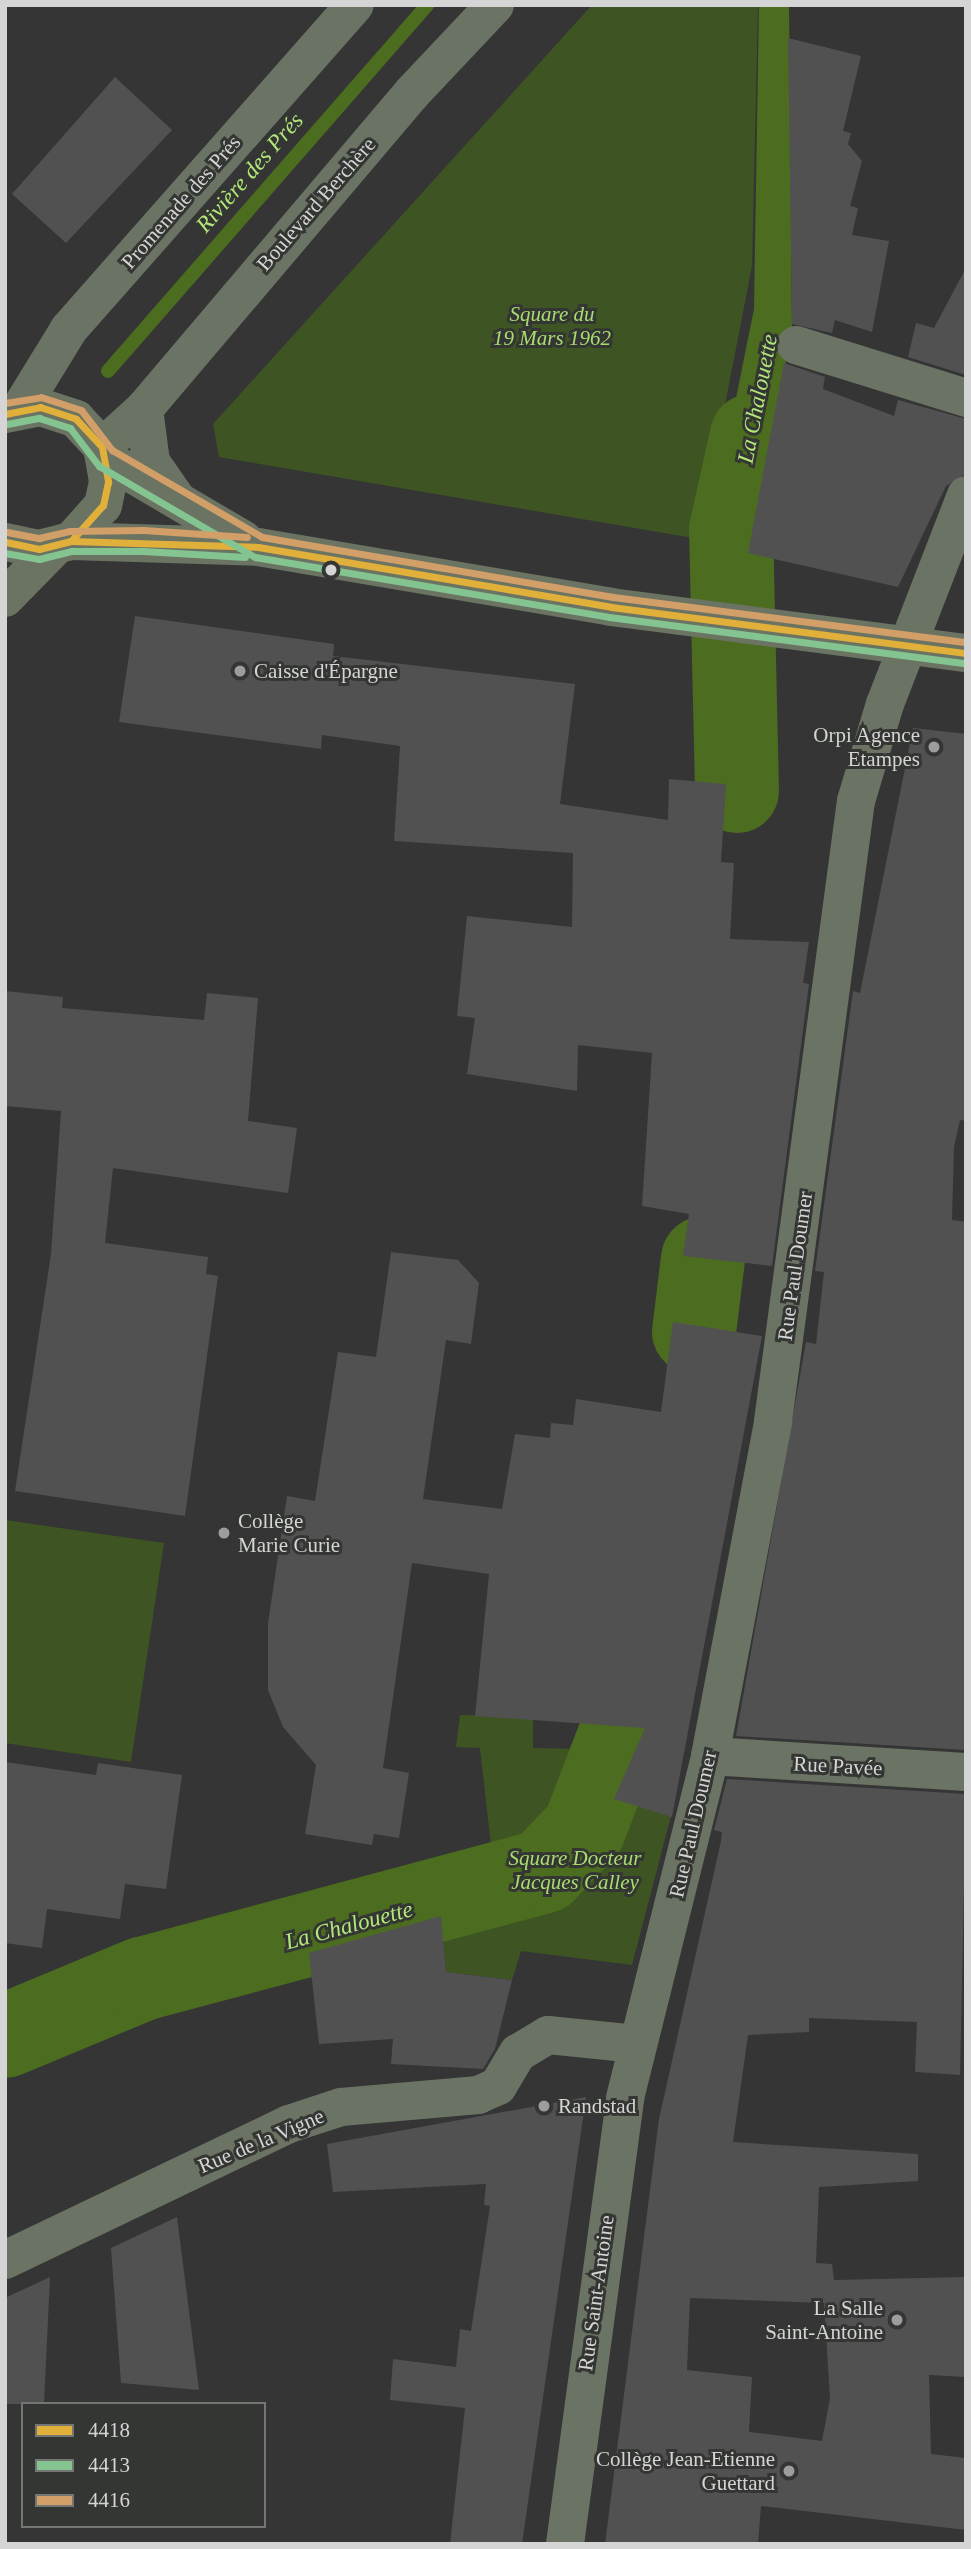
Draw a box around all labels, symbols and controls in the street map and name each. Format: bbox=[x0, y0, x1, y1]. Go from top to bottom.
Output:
water label: Rivière des Prés bbox=[190, 107, 310, 239]
street label: Promenade des Prés bbox=[116, 130, 246, 274]
street label: Boulevard Berchère bbox=[251, 132, 381, 276]
park label: Square du 19 Mars 1962 bbox=[493, 301, 611, 351]
water label: La Chalouette bbox=[732, 332, 784, 466]
unlabelled marker bbox=[324, 563, 338, 577]
place label: Caisse d'Épargne bbox=[254, 658, 398, 684]
marker: Caisse d'Épargne bbox=[232, 663, 248, 679]
place label: Orpi Agence Etampes bbox=[812, 722, 920, 772]
marker: Orpi Agence Etampes bbox=[926, 739, 942, 755]
street label: Rue Paul Doumer bbox=[772, 1190, 818, 1342]
place label: Collège Marie Curie bbox=[238, 1508, 340, 1558]
marker: Collège Marie Curie bbox=[216, 1525, 232, 1541]
street label: Rue Paul Doumer bbox=[664, 1748, 722, 1900]
street label: Rue Pavée bbox=[793, 1751, 883, 1781]
park label: Square Docteur Jacques Calley bbox=[509, 1845, 641, 1895]
water label: La Chalouette bbox=[282, 1896, 416, 1956]
place label: Randstad bbox=[558, 2093, 636, 2119]
marker: Randstad bbox=[536, 2098, 552, 2114]
street label: Rue de la Vigne bbox=[194, 2103, 328, 2179]
street label: Rue Saint-Antoine bbox=[573, 2214, 619, 2372]
place label: La Salle Saint-Antoine bbox=[765, 2295, 883, 2345]
marker: La Salle Saint-Antoine bbox=[889, 2312, 905, 2328]
legend bbox=[21, 2402, 266, 2528]
text: 4418 bbox=[88, 2418, 130, 2442]
place label: Collège Jean-Etienne Guettard bbox=[596, 2446, 775, 2496]
text: 4413 bbox=[88, 2453, 130, 2477]
marker: Collège Jean-Etienne Guettard bbox=[781, 2463, 797, 2479]
text: 4416 bbox=[88, 2488, 130, 2512]

